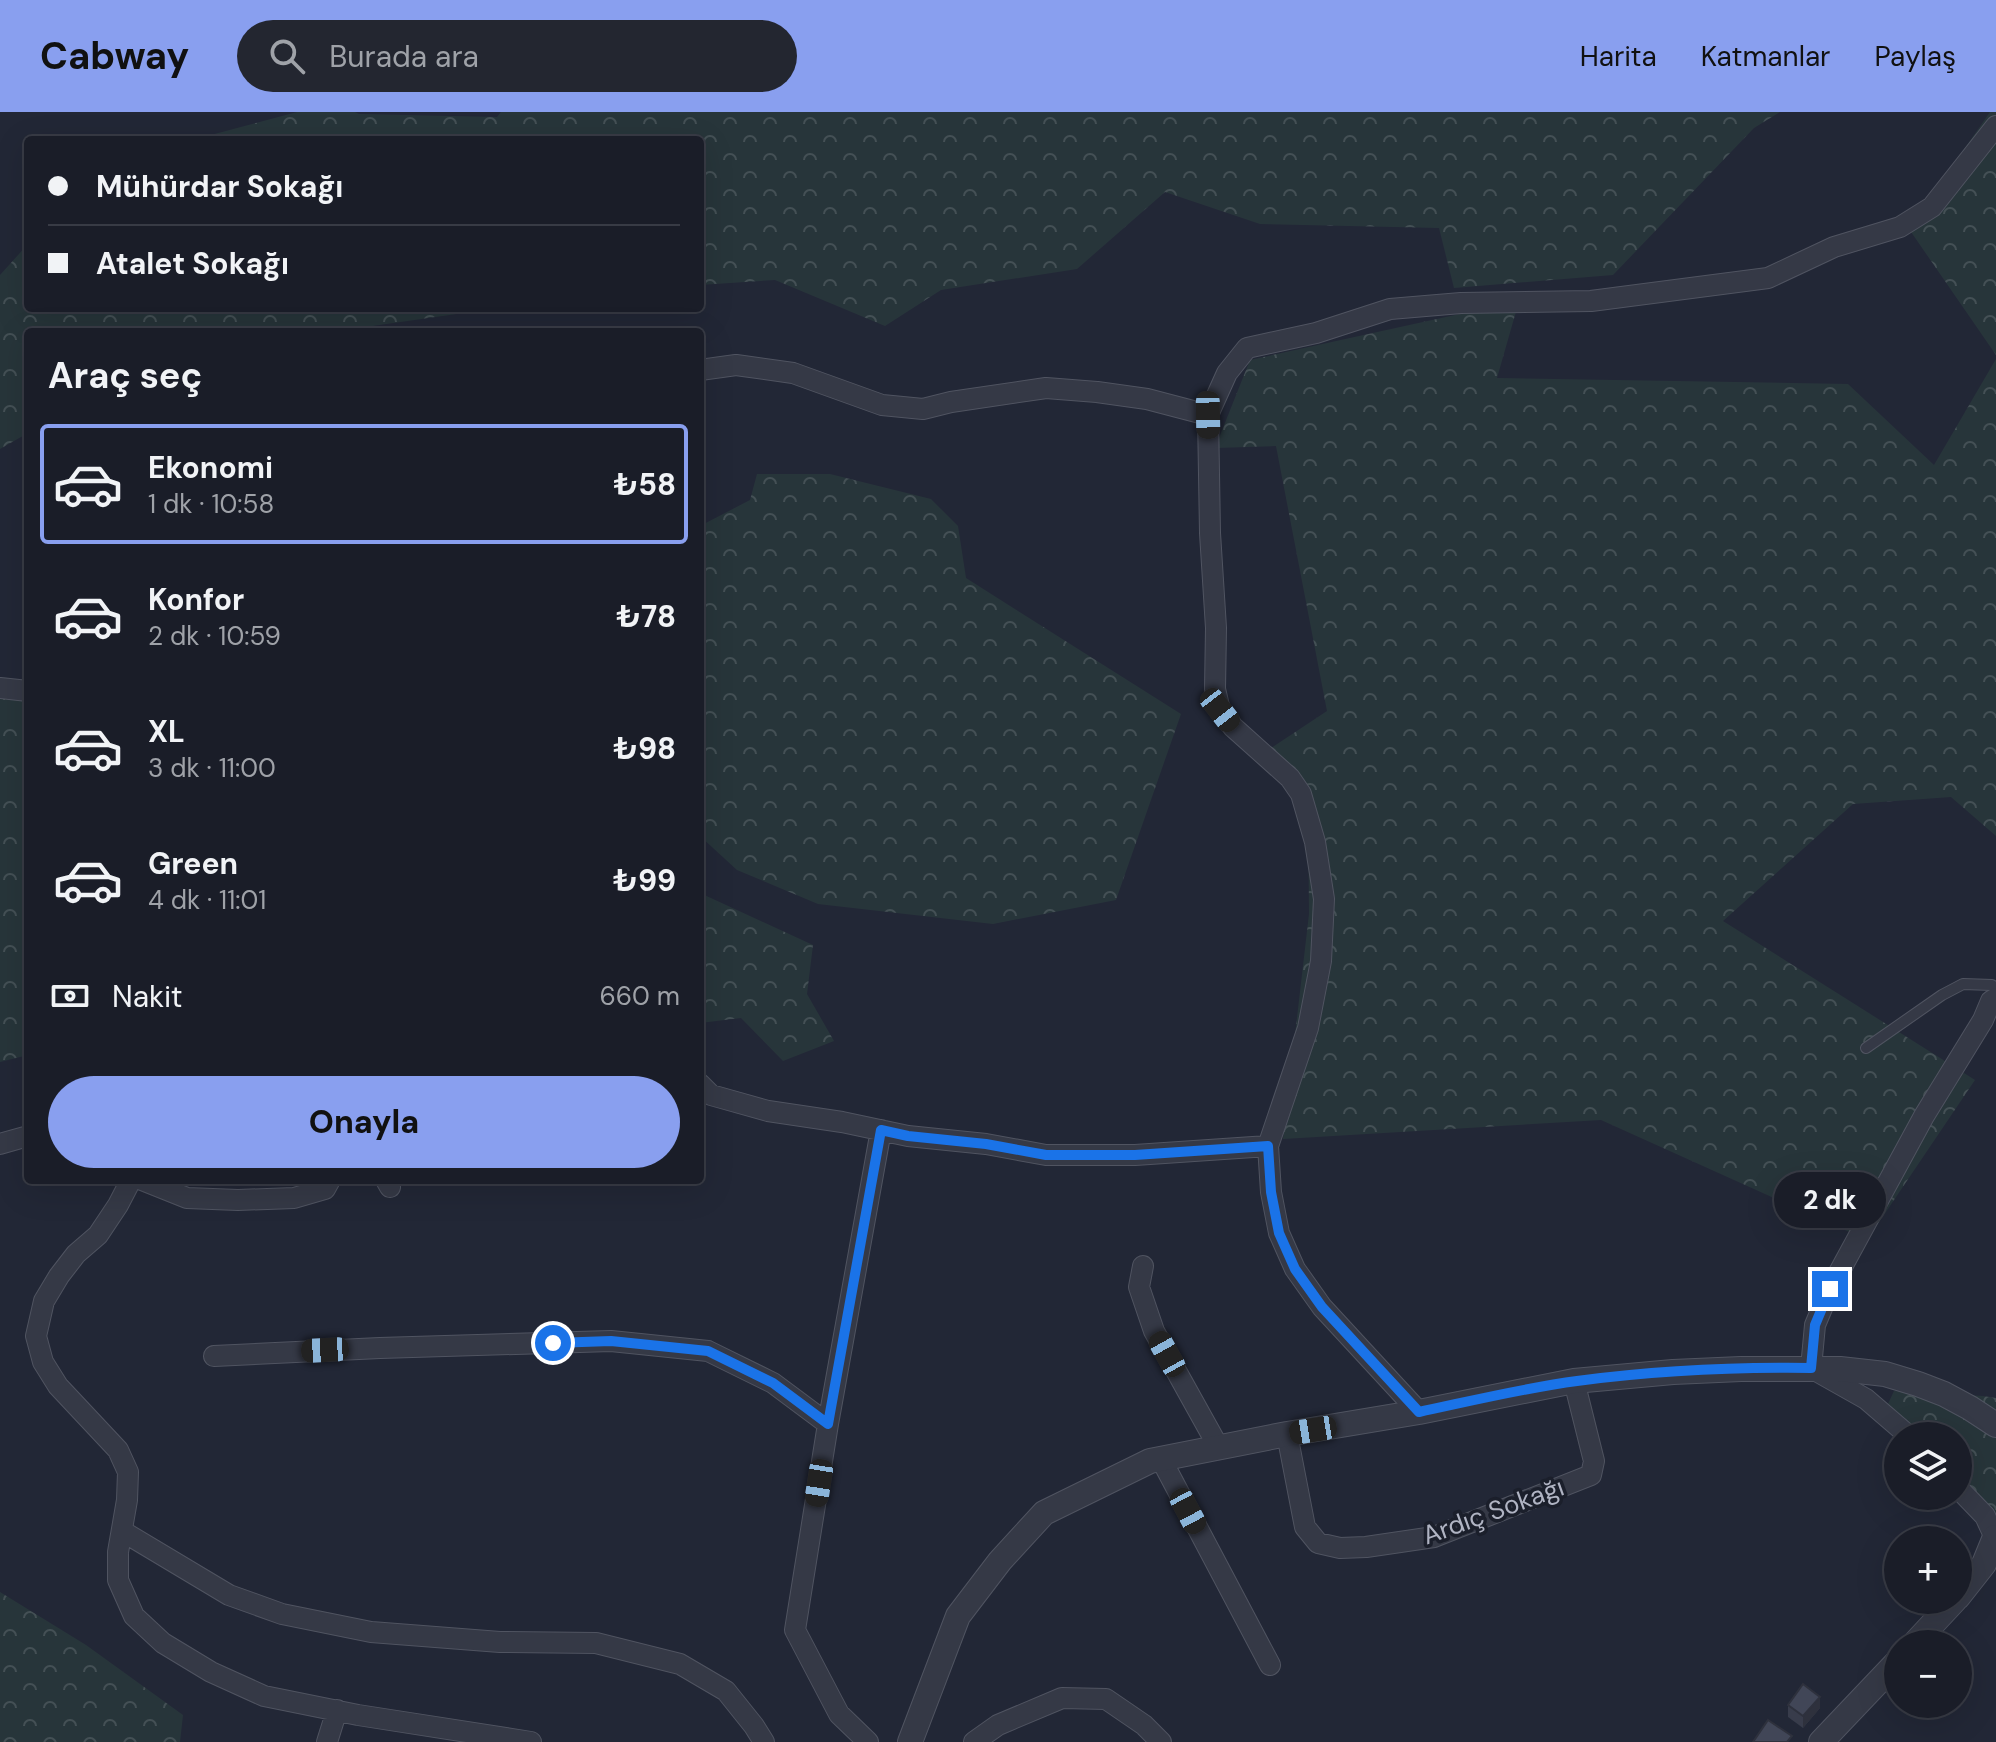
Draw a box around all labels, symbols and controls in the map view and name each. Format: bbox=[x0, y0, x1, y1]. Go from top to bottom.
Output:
search box bbox=[237, 20, 797, 92]
text: Cabway bbox=[40, 31, 189, 81]
icon: search bbox=[265, 34, 309, 78]
text: Burada ara bbox=[329, 37, 479, 76]
text: Harita bbox=[1580, 38, 1657, 75]
text: Katmanlar bbox=[1701, 38, 1830, 75]
text: Paylaş bbox=[1874, 38, 1956, 75]
text: Mühürdar Sokağı bbox=[96, 167, 343, 206]
text: Atalet Sokağı bbox=[96, 244, 289, 283]
text: Araç seç bbox=[48, 352, 202, 399]
car bbox=[1196, 391, 1220, 439]
icon: car bbox=[52, 448, 124, 520]
text: Ekonomi bbox=[148, 448, 273, 487]
text: ₺58 bbox=[613, 465, 676, 504]
text: 1 dk · 10:58 bbox=[148, 487, 274, 521]
icon: car bbox=[52, 580, 124, 652]
text: Konfor bbox=[148, 580, 244, 619]
text: ₺78 bbox=[616, 597, 676, 636]
text: 2 dk · 10:59 bbox=[148, 619, 281, 653]
car bbox=[1196, 684, 1244, 736]
icon: car bbox=[52, 712, 124, 784]
text: XL bbox=[148, 712, 185, 751]
text: ₺98 bbox=[613, 729, 676, 768]
text: 3 dk · 11:00 bbox=[148, 751, 276, 785]
icon: car bbox=[52, 844, 124, 916]
text: Green bbox=[148, 844, 238, 883]
text: ₺99 bbox=[613, 861, 676, 900]
text: 4 dk · 11:01 bbox=[148, 883, 266, 917]
icon: cash bbox=[48, 974, 92, 1018]
text: Nakit bbox=[112, 977, 183, 1016]
text: 660 m bbox=[599, 979, 680, 1013]
button: Onayla bbox=[48, 1076, 680, 1168]
callout: 2 dk bbox=[1774, 1173, 1886, 1229]
text: 2 dk bbox=[1803, 1183, 1857, 1217]
route end bbox=[1812, 1271, 1848, 1307]
route start bbox=[535, 1325, 571, 1361]
car bbox=[1145, 1327, 1189, 1381]
car bbox=[300, 1337, 350, 1363]
car bbox=[1287, 1414, 1339, 1446]
map controls bbox=[1884, 1422, 1972, 1718]
button: layers bbox=[1884, 1422, 1972, 1510]
car bbox=[803, 1457, 835, 1509]
street label: Ardıç Sokağı bbox=[1418, 1470, 1568, 1552]
car bbox=[1166, 1484, 1210, 1538]
button: + bbox=[1884, 1526, 1972, 1614]
button: − bbox=[1884, 1630, 1972, 1718]

